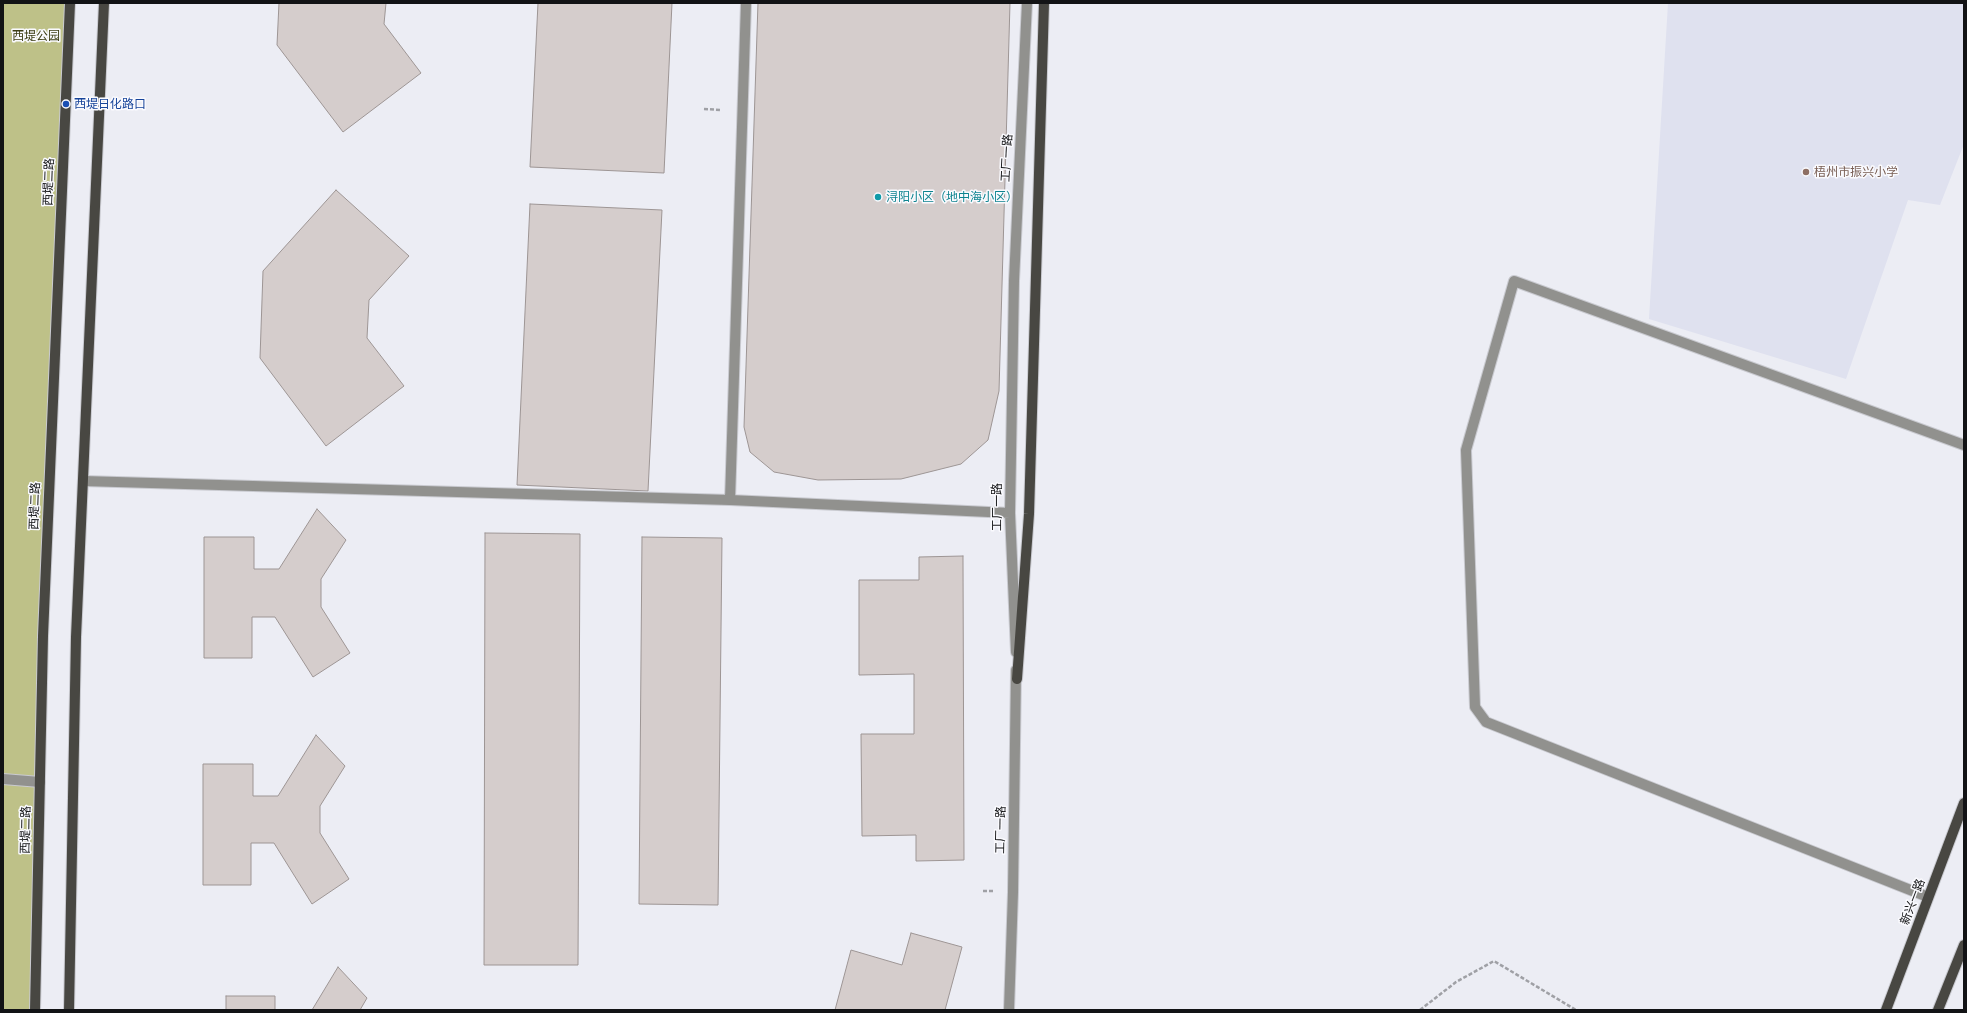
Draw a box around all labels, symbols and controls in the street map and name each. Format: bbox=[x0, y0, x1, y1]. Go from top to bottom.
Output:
park label: 西堤公园 bbox=[12, 29, 60, 43]
place label: 西堤日化路口 bbox=[74, 97, 146, 111]
marker: 西堤日化路口 bbox=[61, 99, 71, 109]
street label: 工厂一路 bbox=[999, 134, 1015, 182]
street label: 西堤二路 bbox=[41, 158, 57, 206]
place label: 梧州市振兴小学 bbox=[1814, 165, 1898, 179]
marker: 梧州市振兴小学 bbox=[1801, 167, 1811, 177]
place label: 浔阳小区（地中海小区） bbox=[886, 190, 1018, 204]
marker: 浔阳小区（地中海小区） bbox=[873, 192, 883, 202]
street label: 西堤二路 bbox=[27, 482, 43, 530]
street label: 工厂一路 bbox=[990, 483, 1004, 531]
street label: 西堤二路 bbox=[18, 806, 34, 854]
street label: 工厂一路 bbox=[993, 806, 1009, 854]
street label: 新兴一路 bbox=[1898, 877, 1928, 927]

